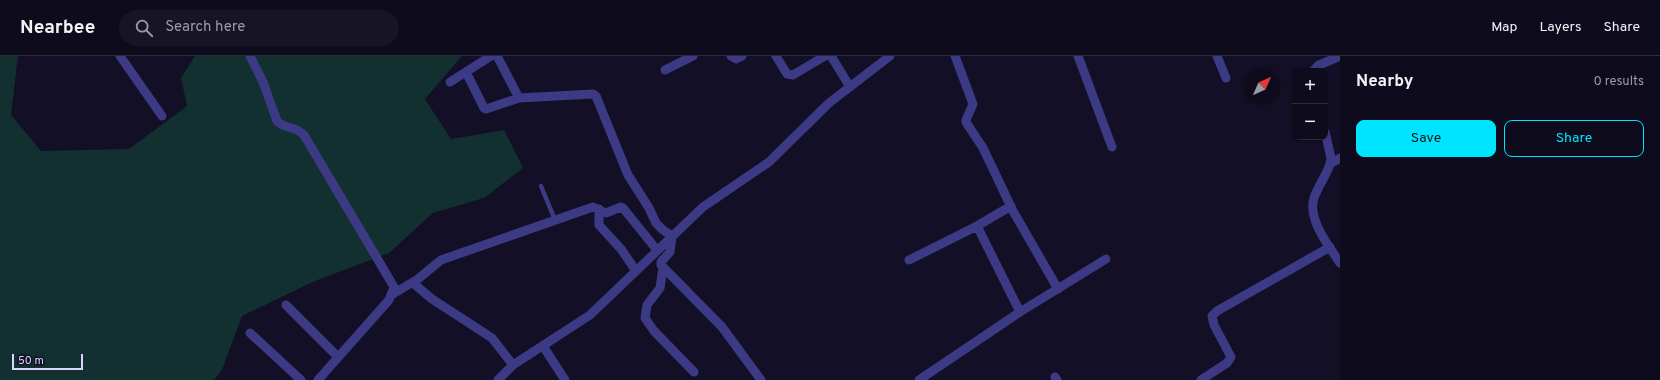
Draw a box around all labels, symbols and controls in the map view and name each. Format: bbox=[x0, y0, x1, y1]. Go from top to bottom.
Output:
search box bbox=[119, 10, 399, 46]
text: Nearbee bbox=[20, 16, 95, 40]
icon: search bbox=[133, 17, 155, 39]
text: Search here bbox=[165, 18, 245, 37]
text: Map bbox=[1491, 19, 1517, 36]
text: Layers bbox=[1539, 19, 1581, 36]
text: Share bbox=[1603, 19, 1640, 36]
north arrow bbox=[1244, 68, 1280, 104]
map controls bbox=[1292, 68, 1328, 140]
button: + bbox=[1292, 68, 1328, 104]
text: Nearby bbox=[1356, 71, 1413, 93]
text: 0 results bbox=[1593, 74, 1644, 90]
button: − bbox=[1292, 104, 1328, 140]
button: Save bbox=[1356, 120, 1496, 157]
button: Share bbox=[1504, 120, 1644, 157]
scale bar bbox=[12, 352, 83, 371]
text: 50 m bbox=[18, 354, 44, 368]

